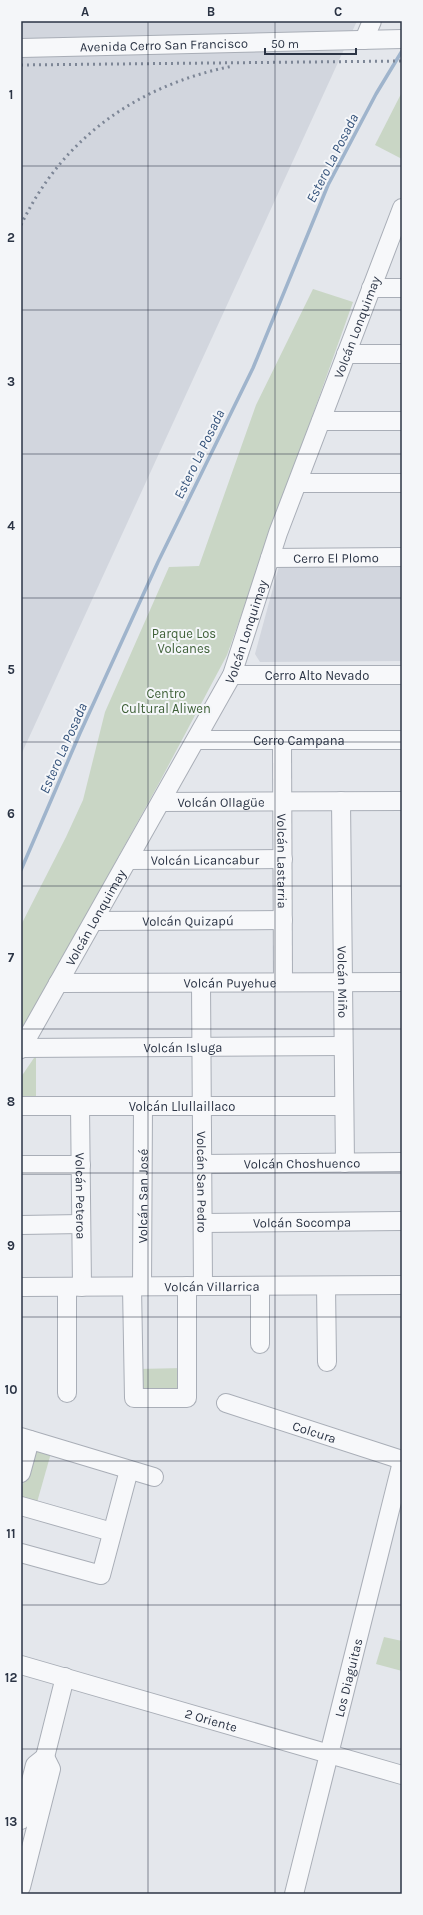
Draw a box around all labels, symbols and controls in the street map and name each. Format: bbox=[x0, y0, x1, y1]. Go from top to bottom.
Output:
text: A bbox=[81, 4, 89, 19]
text: B bbox=[207, 4, 215, 19]
text: C bbox=[334, 4, 342, 19]
scale bar bbox=[265, 30, 356, 56]
street label: Avenida Cerro San Francisco bbox=[80, 36, 248, 55]
text: 50 m bbox=[271, 37, 299, 51]
text: 1 bbox=[9, 87, 13, 102]
water label: Estero La Posada bbox=[303, 111, 362, 206]
text: 2 bbox=[7, 230, 15, 245]
street label: Volcán Lonquimay bbox=[331, 274, 383, 381]
text: 3 bbox=[7, 374, 15, 389]
water label: Estero La Posada bbox=[170, 407, 228, 502]
text: 4 bbox=[7, 518, 15, 533]
street label: Cerro El Plomo bbox=[293, 550, 379, 566]
street label: Volcán Lonquimay bbox=[222, 578, 270, 686]
park label: Parque Los Volcanes bbox=[152, 626, 216, 656]
text: 5 bbox=[7, 662, 15, 677]
street label: Cerro Alto Nevado bbox=[265, 668, 369, 683]
park label: Centro Cultural Aliwen bbox=[121, 686, 211, 716]
water label: Estero La Posada bbox=[36, 700, 91, 796]
street label: Cerro Campana bbox=[253, 733, 345, 748]
street label: Volcán Ollagüe bbox=[177, 795, 265, 810]
text: 6 bbox=[7, 806, 15, 821]
street label: Volcán Lastarria bbox=[274, 813, 290, 909]
street label: Volcán Licancabur bbox=[151, 852, 260, 868]
street label: Volcán Lonquimay bbox=[62, 867, 129, 969]
street label: Volcán Quizapú bbox=[142, 913, 234, 929]
street label: Volcán Miño bbox=[335, 946, 350, 1018]
text: 7 bbox=[8, 950, 15, 965]
street label: Volcán Puyehue bbox=[184, 975, 277, 991]
street label: Volcán Isluga bbox=[143, 1040, 223, 1055]
text: 8 bbox=[7, 1094, 15, 1109]
street label: Volcán Llullaillaco bbox=[129, 1099, 235, 1114]
street label: Volcán San Pedro bbox=[194, 1131, 210, 1233]
street label: Volcán San José bbox=[135, 1148, 151, 1243]
street label: Volcán Peteroa bbox=[73, 1152, 88, 1240]
street label: Volcán Choshuenco bbox=[244, 1155, 360, 1172]
street label: Volcán Socompa bbox=[253, 1215, 351, 1230]
text: 9 bbox=[7, 1238, 15, 1253]
street label: Volcán Villarrica bbox=[164, 1279, 260, 1294]
text: 10 bbox=[5, 1382, 17, 1397]
street label: Colcura bbox=[291, 1418, 338, 1446]
text: 11 bbox=[6, 1526, 16, 1541]
street label: Los Diaguitas bbox=[332, 1637, 366, 1719]
text: 12 bbox=[5, 1670, 17, 1685]
street label: 2 Oriente bbox=[183, 1706, 239, 1735]
text: 13 bbox=[5, 1814, 17, 1829]

